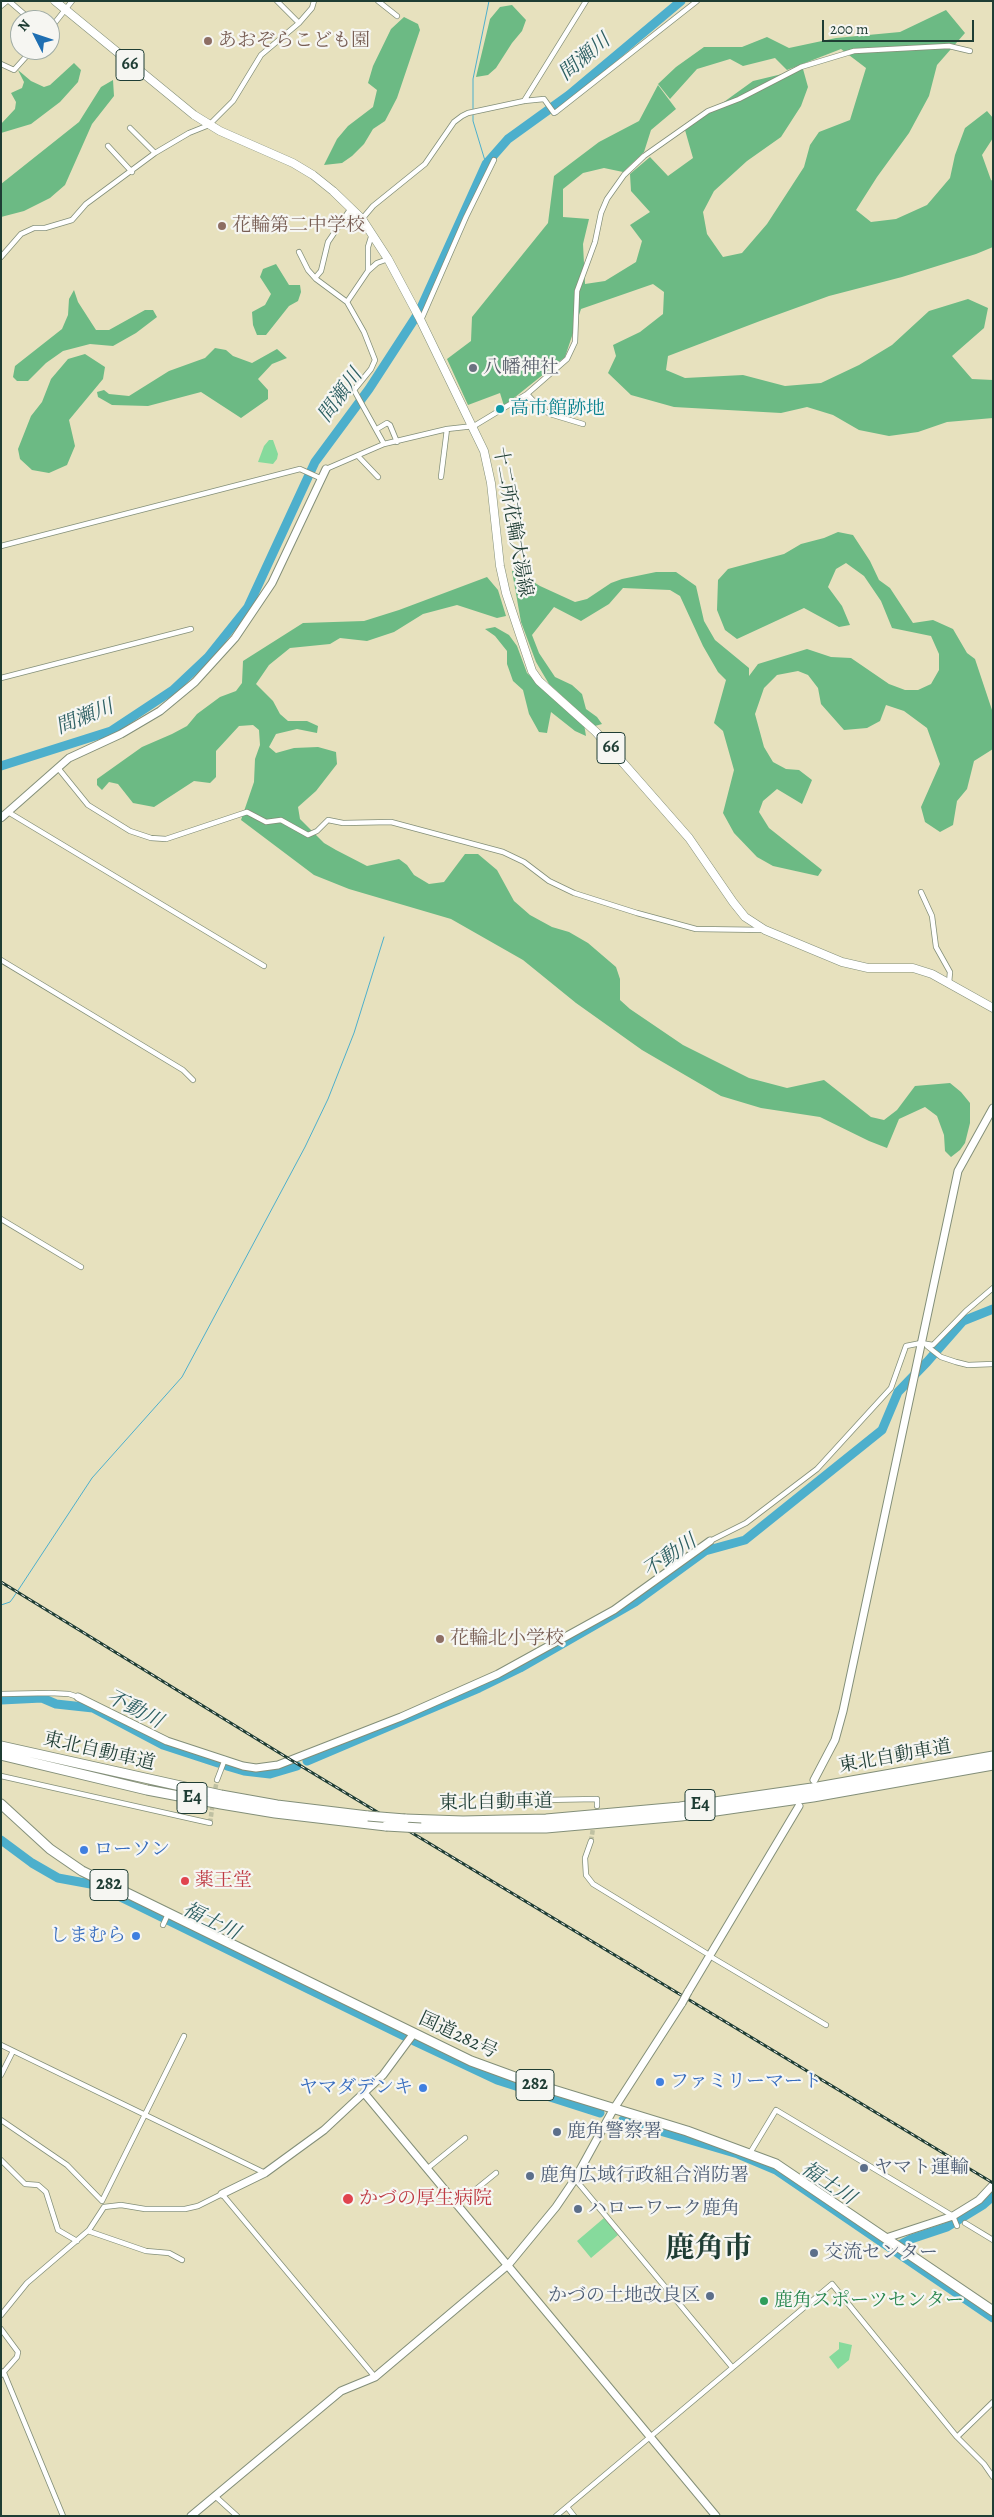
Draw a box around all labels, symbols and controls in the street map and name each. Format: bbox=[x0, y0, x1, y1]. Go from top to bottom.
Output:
north arrow bbox=[10, 10, 60, 60]
scale bar bbox=[824, 10, 976, 42]
text: N bbox=[14, 15, 35, 36]
text: 200 m bbox=[830, 19, 869, 39]
place label: あおぞらこども園 bbox=[218, 30, 370, 52]
water label: 間瀬川 bbox=[554, 30, 616, 86]
marker: あおぞらこども園 bbox=[202, 35, 214, 47]
road number: 66 bbox=[116, 50, 144, 80]
place label: 花輪第二中学校 bbox=[232, 215, 365, 237]
marker: 花輪第二中学校 bbox=[216, 220, 228, 232]
place label: 八幡神社 bbox=[483, 357, 559, 379]
marker: 八幡神社 bbox=[467, 362, 479, 374]
water label: 間瀬川 bbox=[314, 365, 368, 427]
place label: 高市館跡地 bbox=[510, 398, 605, 420]
marker: 高市館跡地 bbox=[494, 403, 506, 415]
street label: 十二所花輪大湯線 bbox=[488, 445, 536, 599]
water label: 間瀬川 bbox=[53, 696, 117, 740]
road number: 66 bbox=[597, 732, 625, 764]
water label: 不動川 bbox=[638, 1530, 702, 1584]
place label: 花輪北小学校 bbox=[450, 1628, 564, 1650]
marker: 花輪北小学校 bbox=[434, 1633, 446, 1645]
water label: 不動川 bbox=[102, 1686, 166, 1734]
street label: 東北自動車道 bbox=[41, 1728, 157, 1776]
street label: 東北自動車道 bbox=[837, 1736, 953, 1778]
road number: E4 bbox=[177, 1782, 207, 1814]
road number: E4 bbox=[685, 1790, 715, 1820]
street label: 東北自動車道 bbox=[439, 1791, 553, 1815]
place label: ローソン bbox=[94, 1839, 170, 1861]
marker: ローソン bbox=[78, 1844, 90, 1856]
road number: 282 bbox=[90, 1870, 128, 1900]
place label: 薬王堂 bbox=[195, 1870, 252, 1892]
marker: 薬王堂 bbox=[179, 1875, 191, 1887]
water label: 福士川 bbox=[179, 1898, 243, 1946]
place label: しまむら bbox=[50, 1925, 126, 1947]
marker: しまむら bbox=[130, 1930, 142, 1942]
street label: 国道282号 bbox=[415, 2008, 501, 2064]
road number: 282 bbox=[516, 2070, 554, 2100]
place label: ファミリーマート bbox=[670, 2071, 822, 2093]
marker: ファミリーマート bbox=[654, 2076, 666, 2088]
place label: ヤマダデンキ bbox=[299, 2077, 413, 2099]
marker: ヤマダデンキ bbox=[417, 2082, 429, 2094]
place label: 鹿角警察署 bbox=[567, 2121, 662, 2143]
marker: 鹿角警察署 bbox=[551, 2126, 563, 2138]
water label: 福士川 bbox=[796, 2157, 860, 2211]
place label: ヤマト運輸 bbox=[874, 2157, 969, 2179]
marker: ヤマト運輸 bbox=[858, 2162, 870, 2174]
place label: 鹿角広域行政組合消防署 bbox=[540, 2165, 749, 2187]
marker: 鹿角広域行政組合消防署 bbox=[524, 2170, 536, 2182]
place label: かづの厚生病院 bbox=[359, 2188, 492, 2210]
marker: かづの厚生病院 bbox=[341, 2192, 355, 2206]
place label: ハローワーク鹿角 bbox=[588, 2198, 740, 2220]
marker: ハローワーク鹿角 bbox=[572, 2203, 584, 2215]
district label: 鹿角市 bbox=[666, 2233, 752, 2267]
place label: 交流センター bbox=[824, 2242, 938, 2264]
marker: 交流センター bbox=[808, 2247, 820, 2259]
place label: かづの土地改良区 bbox=[548, 2285, 700, 2307]
marker: かづの土地改良区 bbox=[704, 2290, 716, 2302]
place label: 鹿角スポーツセンター bbox=[774, 2290, 964, 2312]
marker: 鹿角スポーツセンター bbox=[758, 2295, 770, 2307]

